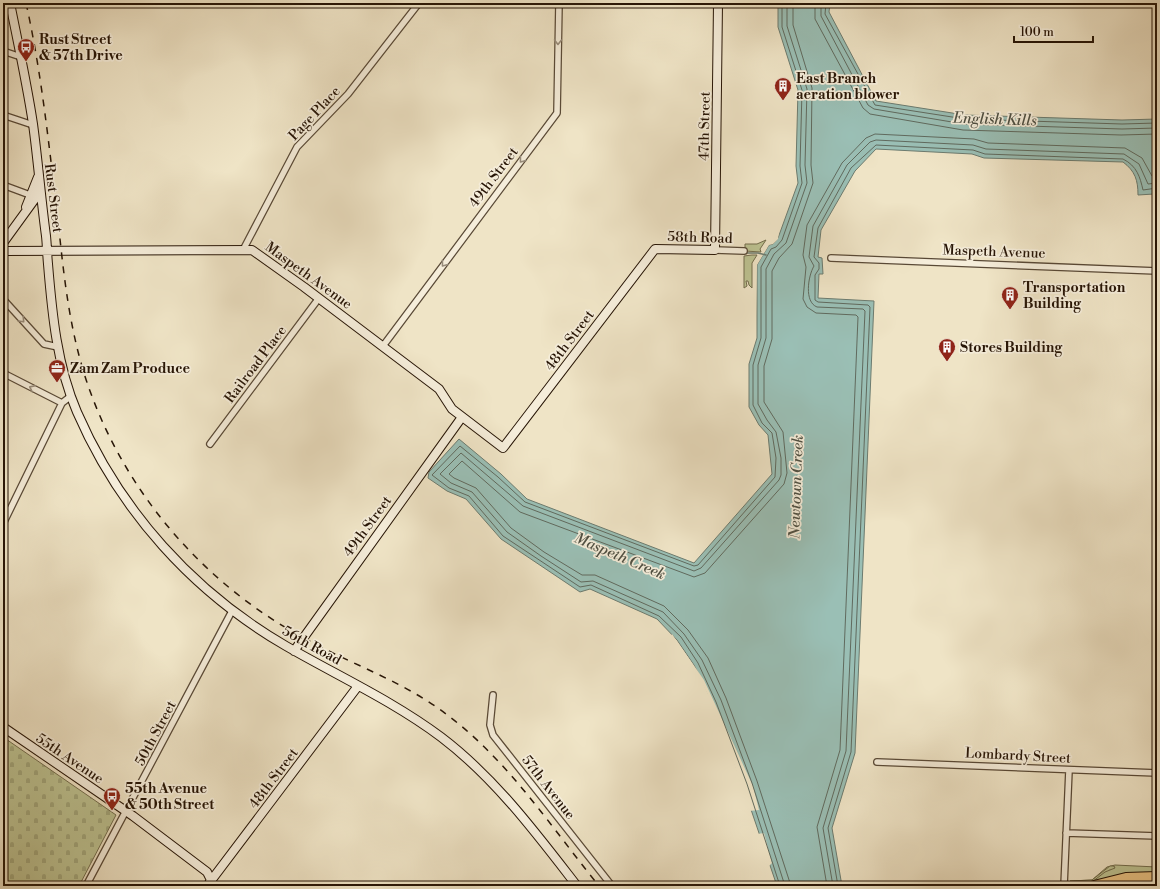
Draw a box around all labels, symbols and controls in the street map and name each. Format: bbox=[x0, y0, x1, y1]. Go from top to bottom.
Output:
scale bar bbox=[1014, 18, 1093, 44]
text: 100 m bbox=[1020, 25, 1054, 40]
place label: Rust Street & 57th Drive bbox=[39, 31, 123, 65]
bus stop icon: Rust Street & 57th Drive bbox=[16, 37, 36, 62]
one-way arrow bbox=[554, 39, 563, 45]
place label: East Branch aeration blower bbox=[796, 70, 900, 104]
building icon: East Branch aeration blower bbox=[773, 76, 793, 101]
street label: Page Place bbox=[285, 83, 344, 145]
street label: 47th Street bbox=[695, 91, 715, 161]
water label: English Kills bbox=[952, 109, 1037, 130]
street label: 49th Street bbox=[465, 144, 522, 211]
one-way arrow bbox=[519, 156, 527, 163]
street label: Rust Street bbox=[40, 162, 66, 234]
street label: 58th Road bbox=[667, 228, 733, 248]
street label: Maspeth Avenue bbox=[261, 238, 355, 313]
street label: Maspeth Avenue bbox=[942, 241, 1046, 263]
one-way arrow bbox=[441, 260, 449, 267]
place label: Transportation Building bbox=[1023, 279, 1126, 313]
building icon: Transportation Building bbox=[1000, 285, 1020, 310]
street label: 48th Street bbox=[541, 307, 598, 374]
one-way arrow bbox=[17, 315, 25, 323]
street label: Railroad Place bbox=[221, 322, 291, 407]
building icon: Stores Building bbox=[937, 337, 957, 362]
place label: Stores Building bbox=[960, 339, 1063, 357]
office icon: Zam Zam Produce bbox=[47, 358, 67, 383]
place label: Zam Zam Produce bbox=[70, 360, 190, 378]
one-way arrow bbox=[29, 385, 37, 393]
water label: Newtown Creek bbox=[785, 435, 808, 540]
street label: 49th Street bbox=[340, 492, 396, 561]
water label: Maspeth Creek bbox=[571, 529, 668, 584]
street label: 56th Road bbox=[279, 622, 344, 670]
street label: 50th Street bbox=[131, 698, 181, 769]
street label: 55th Avenue bbox=[32, 730, 107, 788]
street label: Lombardy Street bbox=[964, 744, 1072, 768]
street label: 48th Street bbox=[245, 745, 302, 812]
street label: 57th Avenue bbox=[517, 752, 579, 823]
place label: 55th Avenue & 50th Street bbox=[125, 780, 215, 814]
bus stop icon: 55th Avenue & 50th Street bbox=[102, 786, 122, 811]

